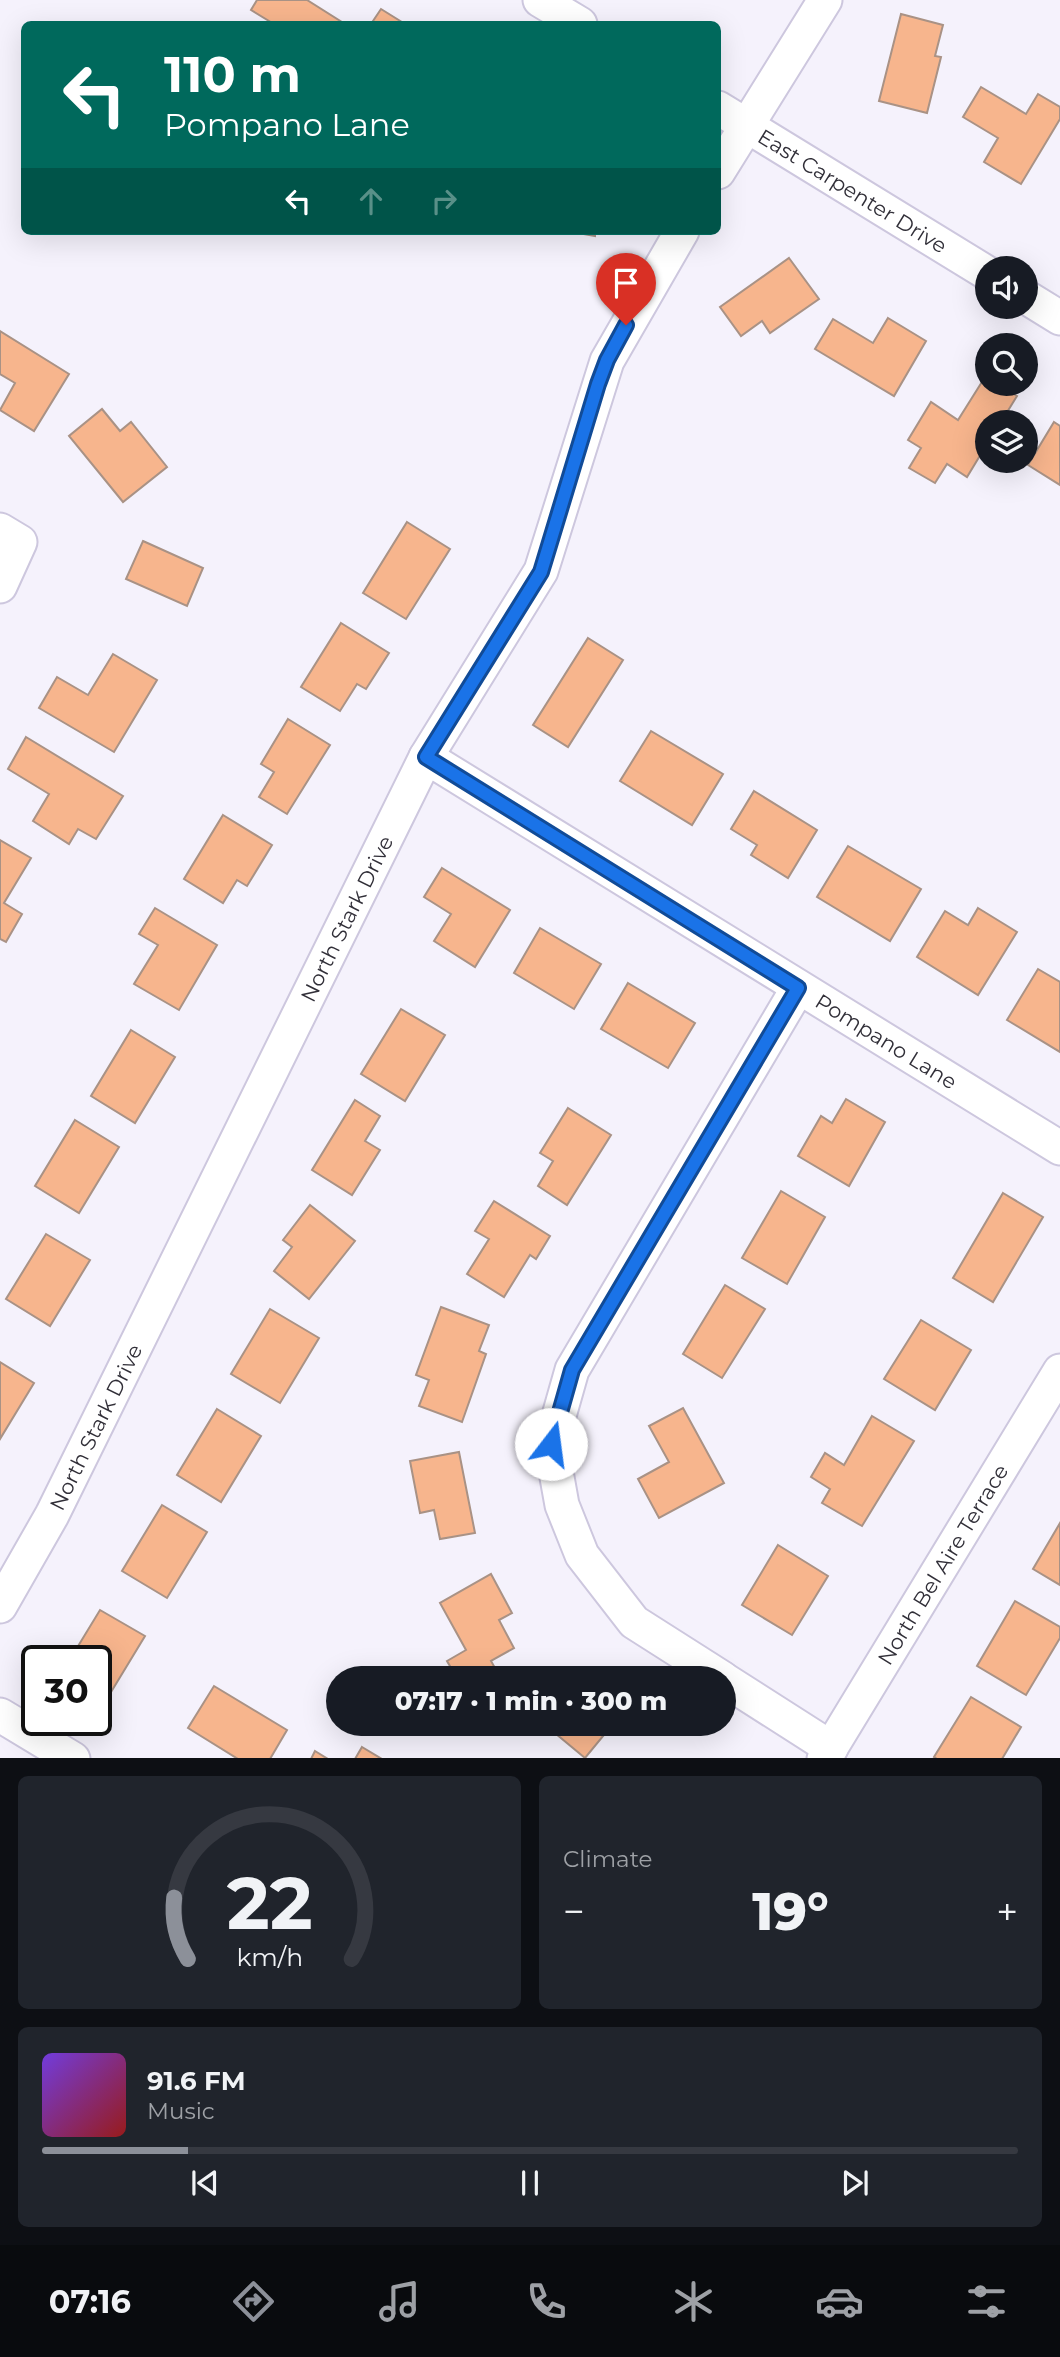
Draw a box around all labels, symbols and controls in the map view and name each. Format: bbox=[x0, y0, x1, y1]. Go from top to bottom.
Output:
text: 110 m bbox=[164, 45, 301, 104]
icon: left bbox=[49, 49, 140, 140]
text: Pompano Lane bbox=[164, 105, 410, 144]
street label: East Carpenter Drive bbox=[754, 123, 952, 258]
icon: left bbox=[279, 182, 317, 220]
icon: ahead bbox=[352, 182, 390, 220]
icon: right bbox=[425, 182, 463, 220]
pin bbox=[596, 253, 656, 325]
map controls bbox=[975, 256, 1038, 473]
button: sound bbox=[975, 256, 1038, 319]
icon: arrive bbox=[607, 264, 645, 302]
button: search bbox=[975, 333, 1038, 396]
button: layers bbox=[975, 410, 1038, 473]
street label: North Stark Drive bbox=[295, 831, 398, 1006]
street label: Pompano Lane bbox=[811, 988, 962, 1094]
street label: North Stark Drive bbox=[44, 1340, 147, 1514]
position arrow bbox=[514, 1407, 588, 1481]
street label: North Bel Aire Terrace bbox=[872, 1459, 1013, 1669]
speed limit sign: 30 bbox=[21, 1645, 112, 1736]
text: 07:17 · 1 min · 300 m bbox=[395, 1685, 667, 1717]
text: Climate bbox=[563, 1845, 652, 1873]
text: 22 bbox=[227, 1859, 312, 1947]
text: 19° bbox=[752, 1880, 829, 1943]
text: − bbox=[563, 1888, 585, 1935]
text: + bbox=[996, 1888, 1018, 1935]
text: km/h bbox=[236, 1941, 303, 1971]
text: 91.6 FM bbox=[147, 2065, 245, 2097]
text: Music bbox=[147, 2097, 215, 2125]
icon: previous bbox=[186, 2164, 224, 2202]
icon: pause bbox=[511, 2164, 549, 2202]
icon: next bbox=[836, 2164, 874, 2202]
icon: directions bbox=[229, 2277, 278, 2326]
icon: music bbox=[375, 2277, 424, 2326]
icon: phone bbox=[522, 2277, 571, 2326]
icon: climate bbox=[669, 2277, 718, 2326]
icon: car bbox=[815, 2277, 864, 2326]
icon: filters bbox=[962, 2277, 1011, 2326]
text: 07:16 bbox=[49, 2282, 131, 2321]

